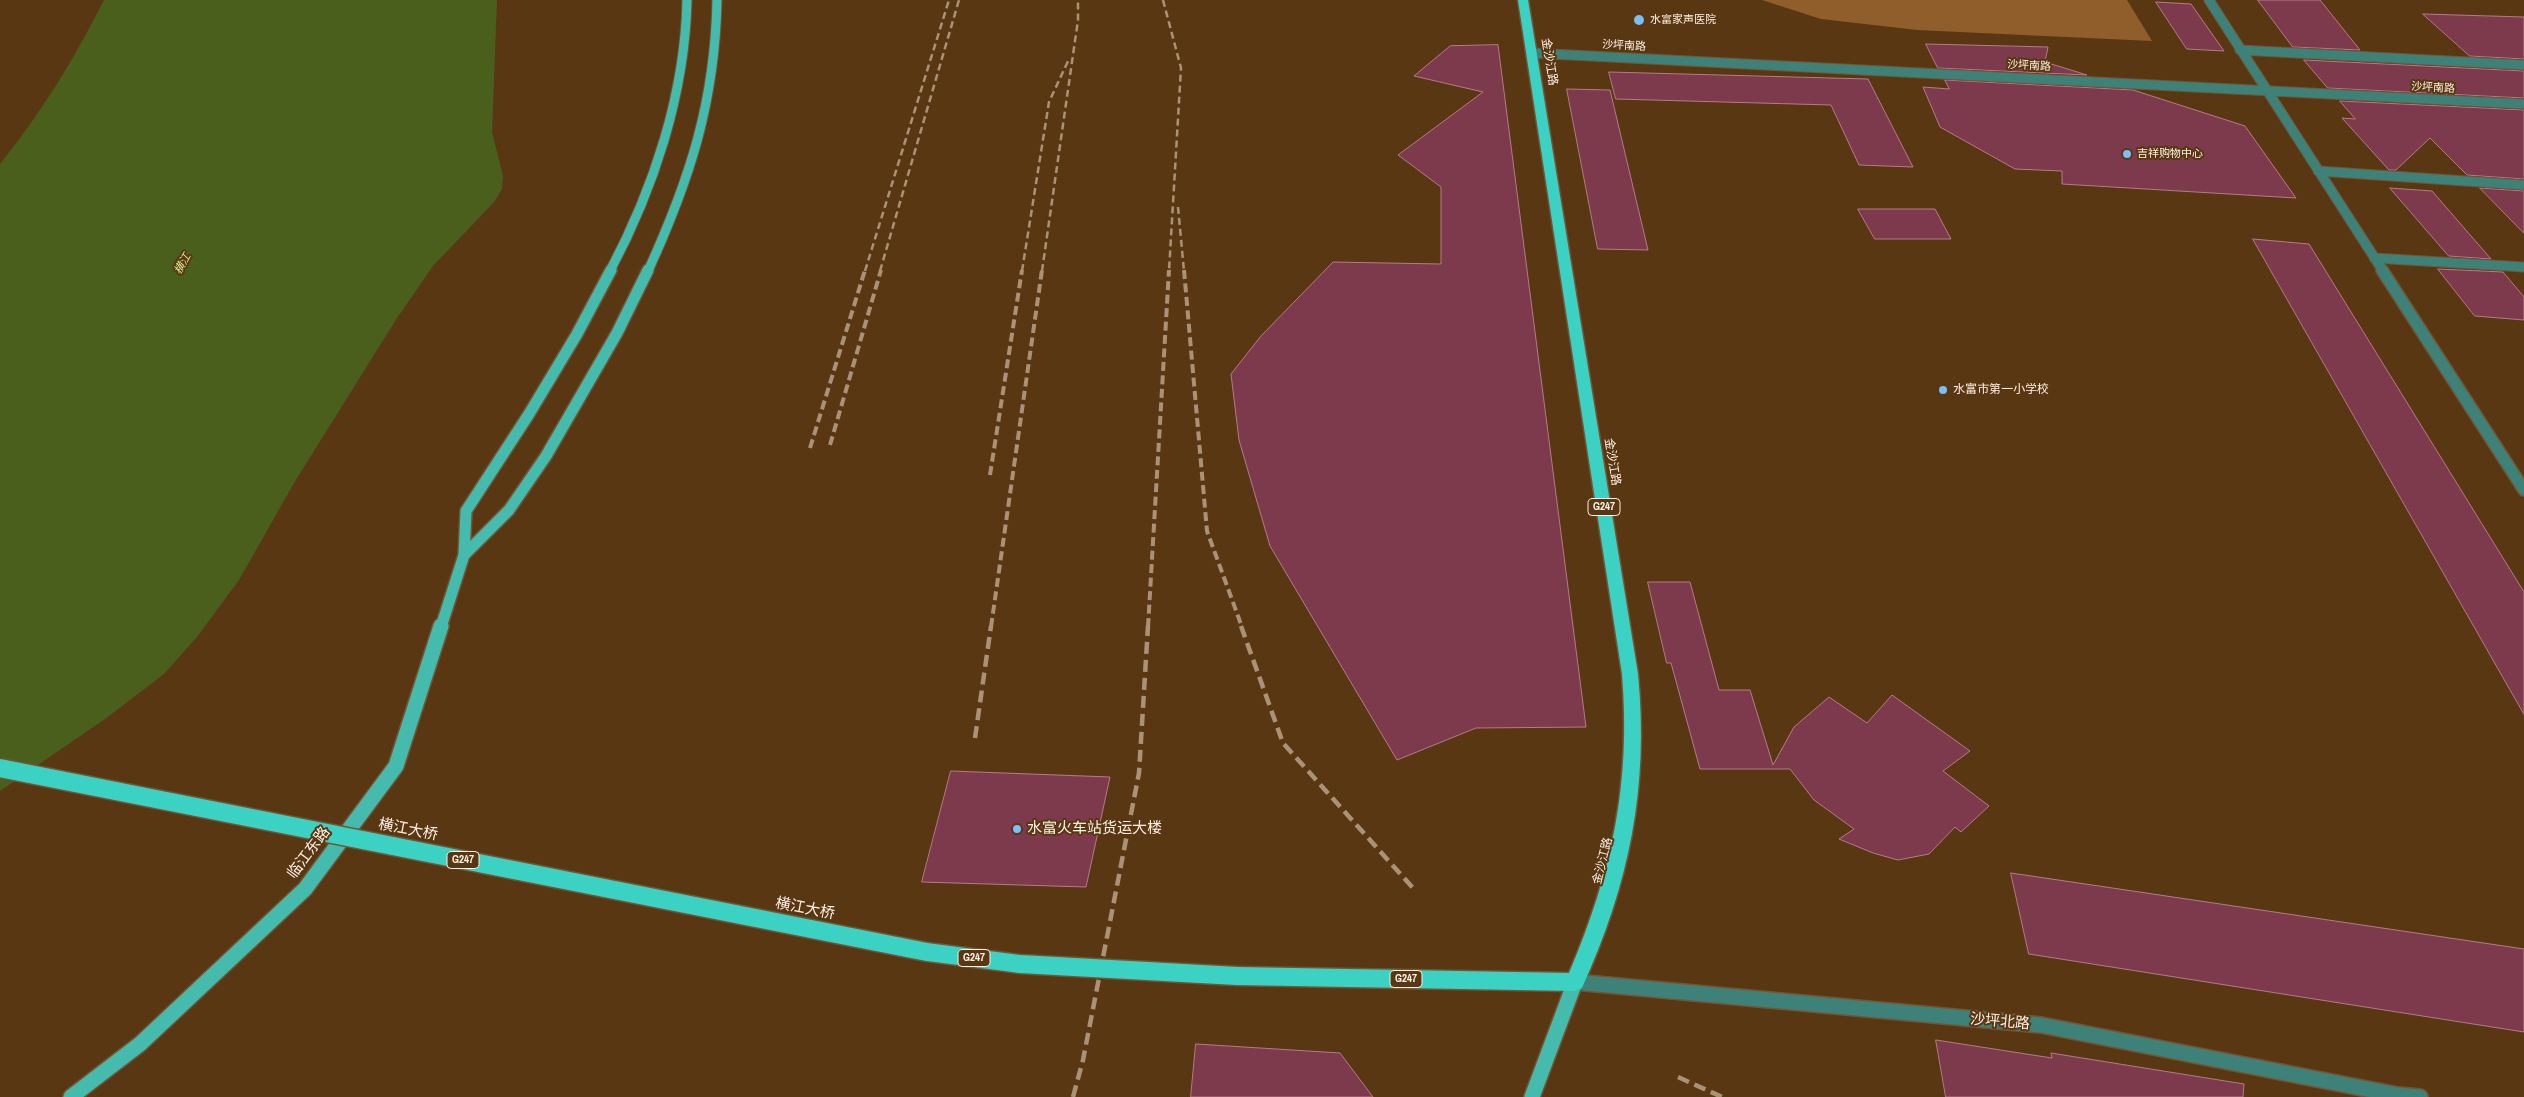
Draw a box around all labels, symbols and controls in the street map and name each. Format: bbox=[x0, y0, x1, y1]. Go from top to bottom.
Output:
marker: 水富家声医院 bbox=[1632, 13, 1646, 27]
place label: 水富家声医院 bbox=[1650, 13, 1716, 27]
street label: 金沙江路 bbox=[1538, 37, 1560, 87]
street label: 沙坪南路 bbox=[1602, 38, 1646, 54]
street label: 沙坪南路 bbox=[2007, 58, 2051, 74]
street label: 沙坪南路 bbox=[2411, 80, 2455, 96]
place label: 吉祥购物中心 bbox=[2137, 147, 2203, 161]
marker: 吉祥购物中心 bbox=[2121, 148, 2133, 160]
water label: 横江 bbox=[172, 251, 194, 277]
place label: 水富市第一小学校 bbox=[1953, 383, 2049, 397]
marker: 水富市第一小学校 bbox=[1937, 384, 1949, 396]
street label: 金沙江路 bbox=[1601, 437, 1623, 487]
road number: G247 bbox=[1588, 498, 1620, 516]
street label: 横江大桥 bbox=[377, 815, 439, 845]
place label: 水富火车站货运大楼 bbox=[1027, 820, 1162, 838]
marker: 水富火车站货运大楼 bbox=[1011, 823, 1023, 835]
street label: 临江东路 bbox=[284, 824, 334, 882]
street label: 金沙江路 bbox=[1590, 836, 1616, 886]
road number: G247 bbox=[447, 852, 479, 868]
street label: 横江大桥 bbox=[774, 894, 836, 924]
road number: G247 bbox=[958, 950, 990, 966]
road number: G247 bbox=[1390, 971, 1422, 988]
street label: 沙坪北路 bbox=[1969, 1010, 2031, 1034]

